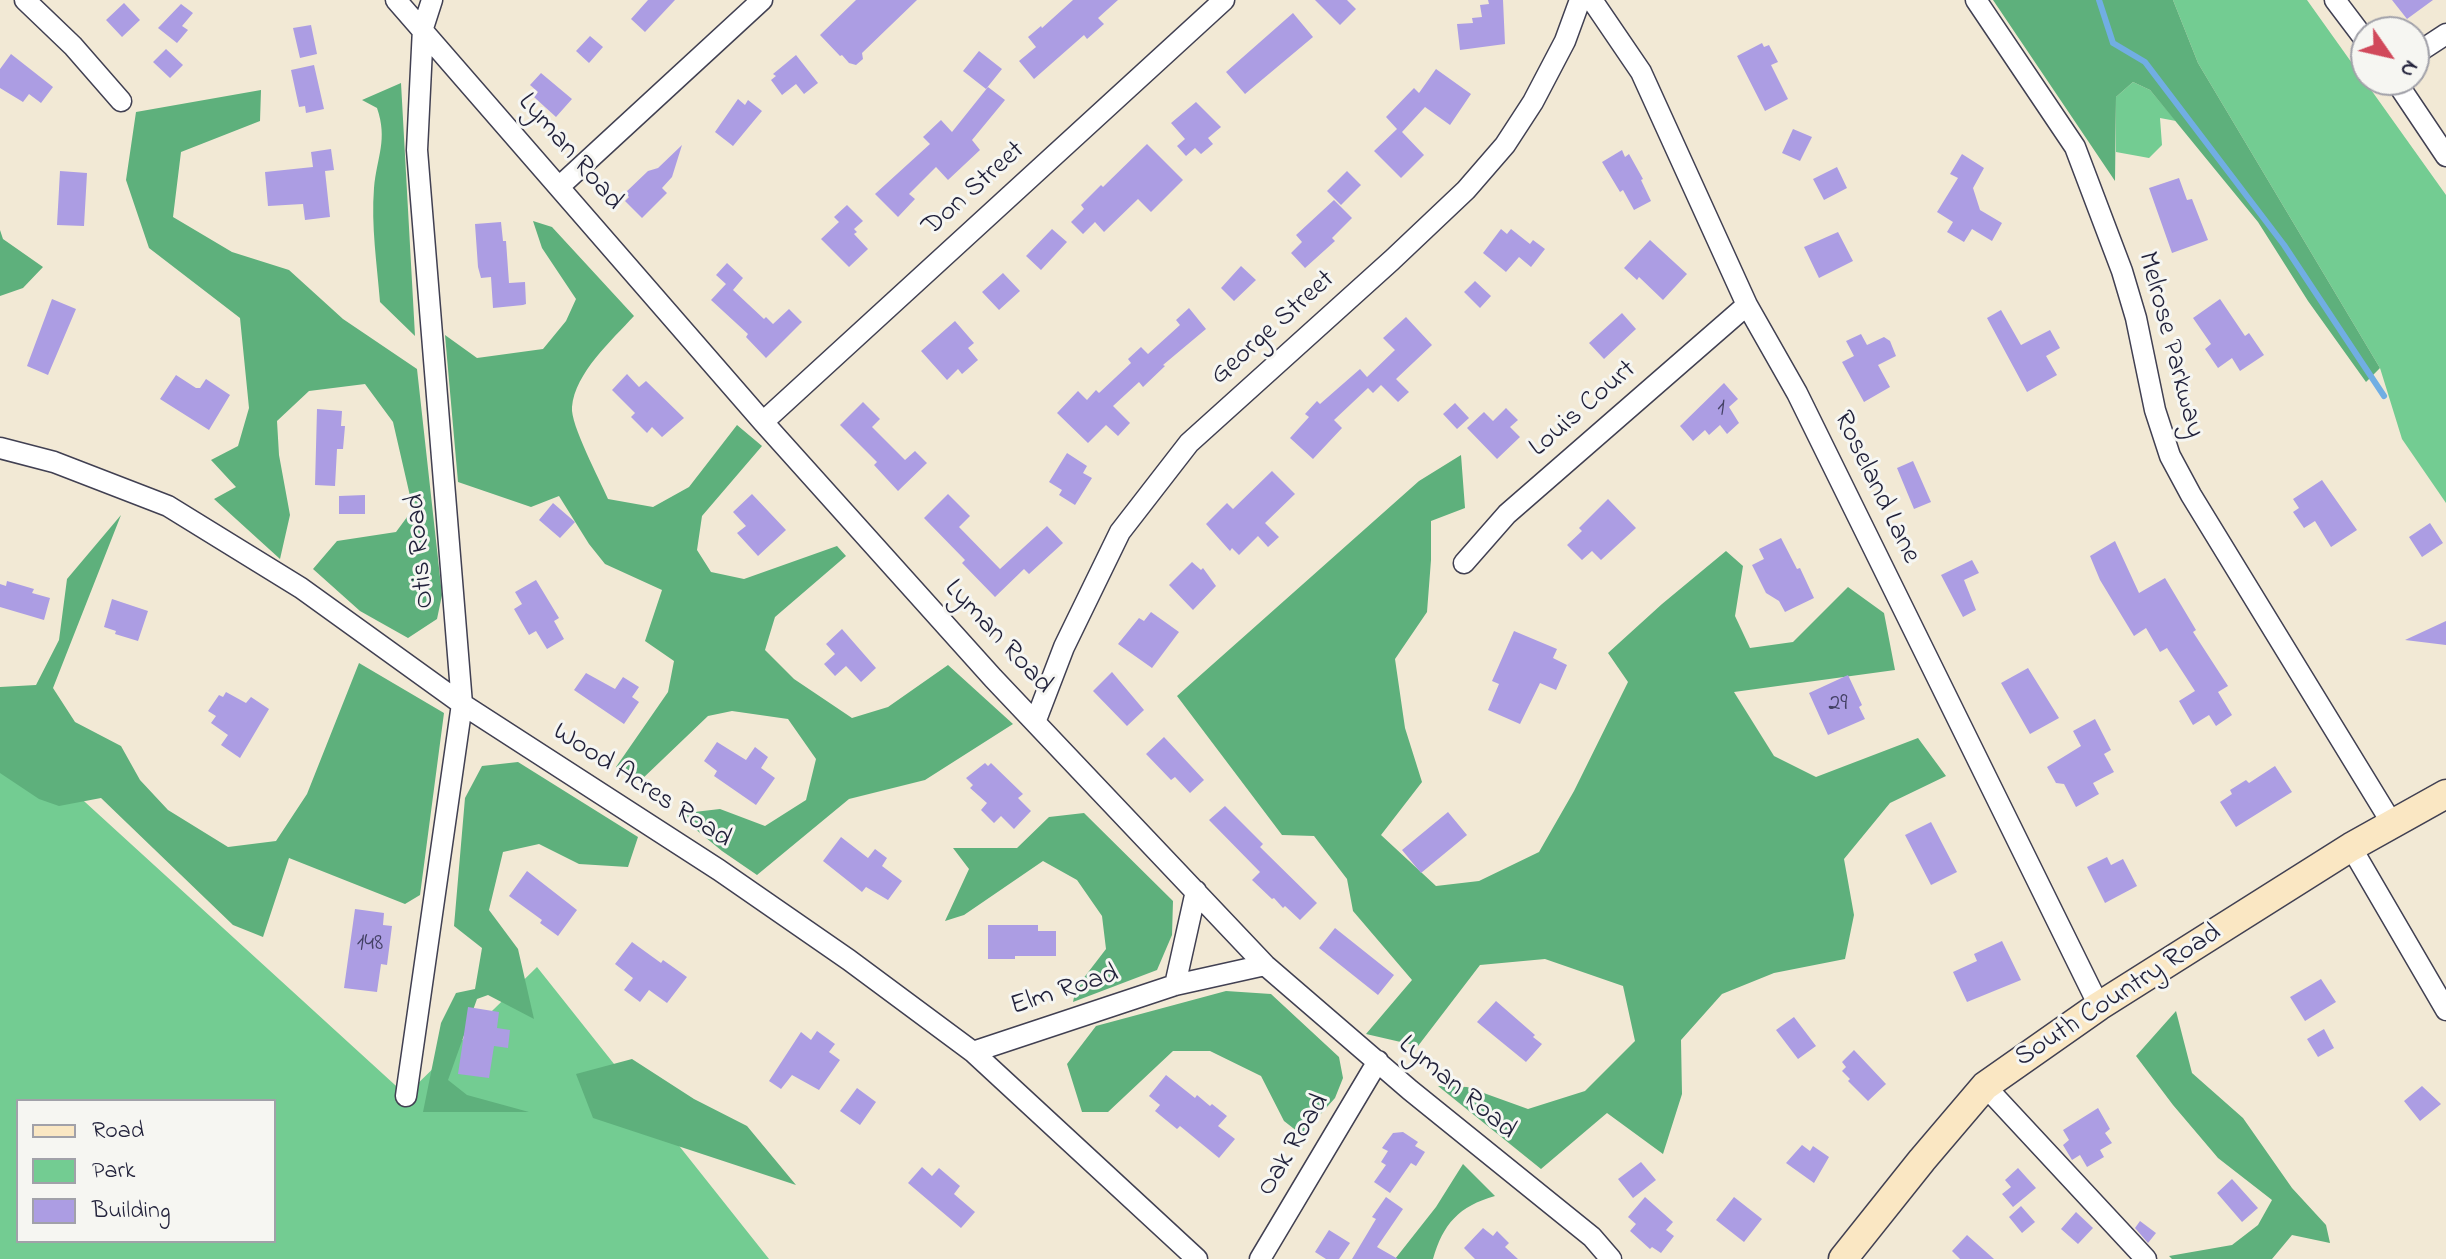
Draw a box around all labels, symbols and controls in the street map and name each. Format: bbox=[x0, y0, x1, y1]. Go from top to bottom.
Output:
north arrow bbox=[2350, 16, 2430, 96]
text: N bbox=[2391, 53, 2426, 83]
street label: Lyman Road bbox=[509, 87, 629, 219]
street label: Don Street bbox=[917, 135, 1033, 245]
street label: Melrose Parkway bbox=[2128, 248, 2210, 442]
street label: George Street bbox=[1205, 264, 1343, 394]
street label: Louis Court bbox=[1524, 354, 1644, 466]
house number: 1 bbox=[1717, 396, 1725, 424]
street label: Roseland Lane bbox=[1824, 406, 1926, 570]
street label: Otis Road bbox=[400, 492, 444, 610]
street label: Lyman Road bbox=[935, 574, 1059, 702]
house number: 29 bbox=[1828, 691, 1848, 719]
street label: Wood Acres Road bbox=[545, 717, 737, 857]
street label: South Country Road bbox=[2009, 918, 2229, 1076]
house number: 148 bbox=[357, 931, 383, 959]
street label: Elm Road bbox=[1007, 959, 1123, 1025]
street label: Lyman Road bbox=[1390, 1030, 1522, 1148]
street label: Oak Road bbox=[1251, 1089, 1339, 1203]
legend bbox=[16, 1099, 276, 1243]
text: Road bbox=[92, 1114, 144, 1149]
text: Park bbox=[92, 1154, 135, 1189]
text: Building bbox=[92, 1194, 171, 1229]

